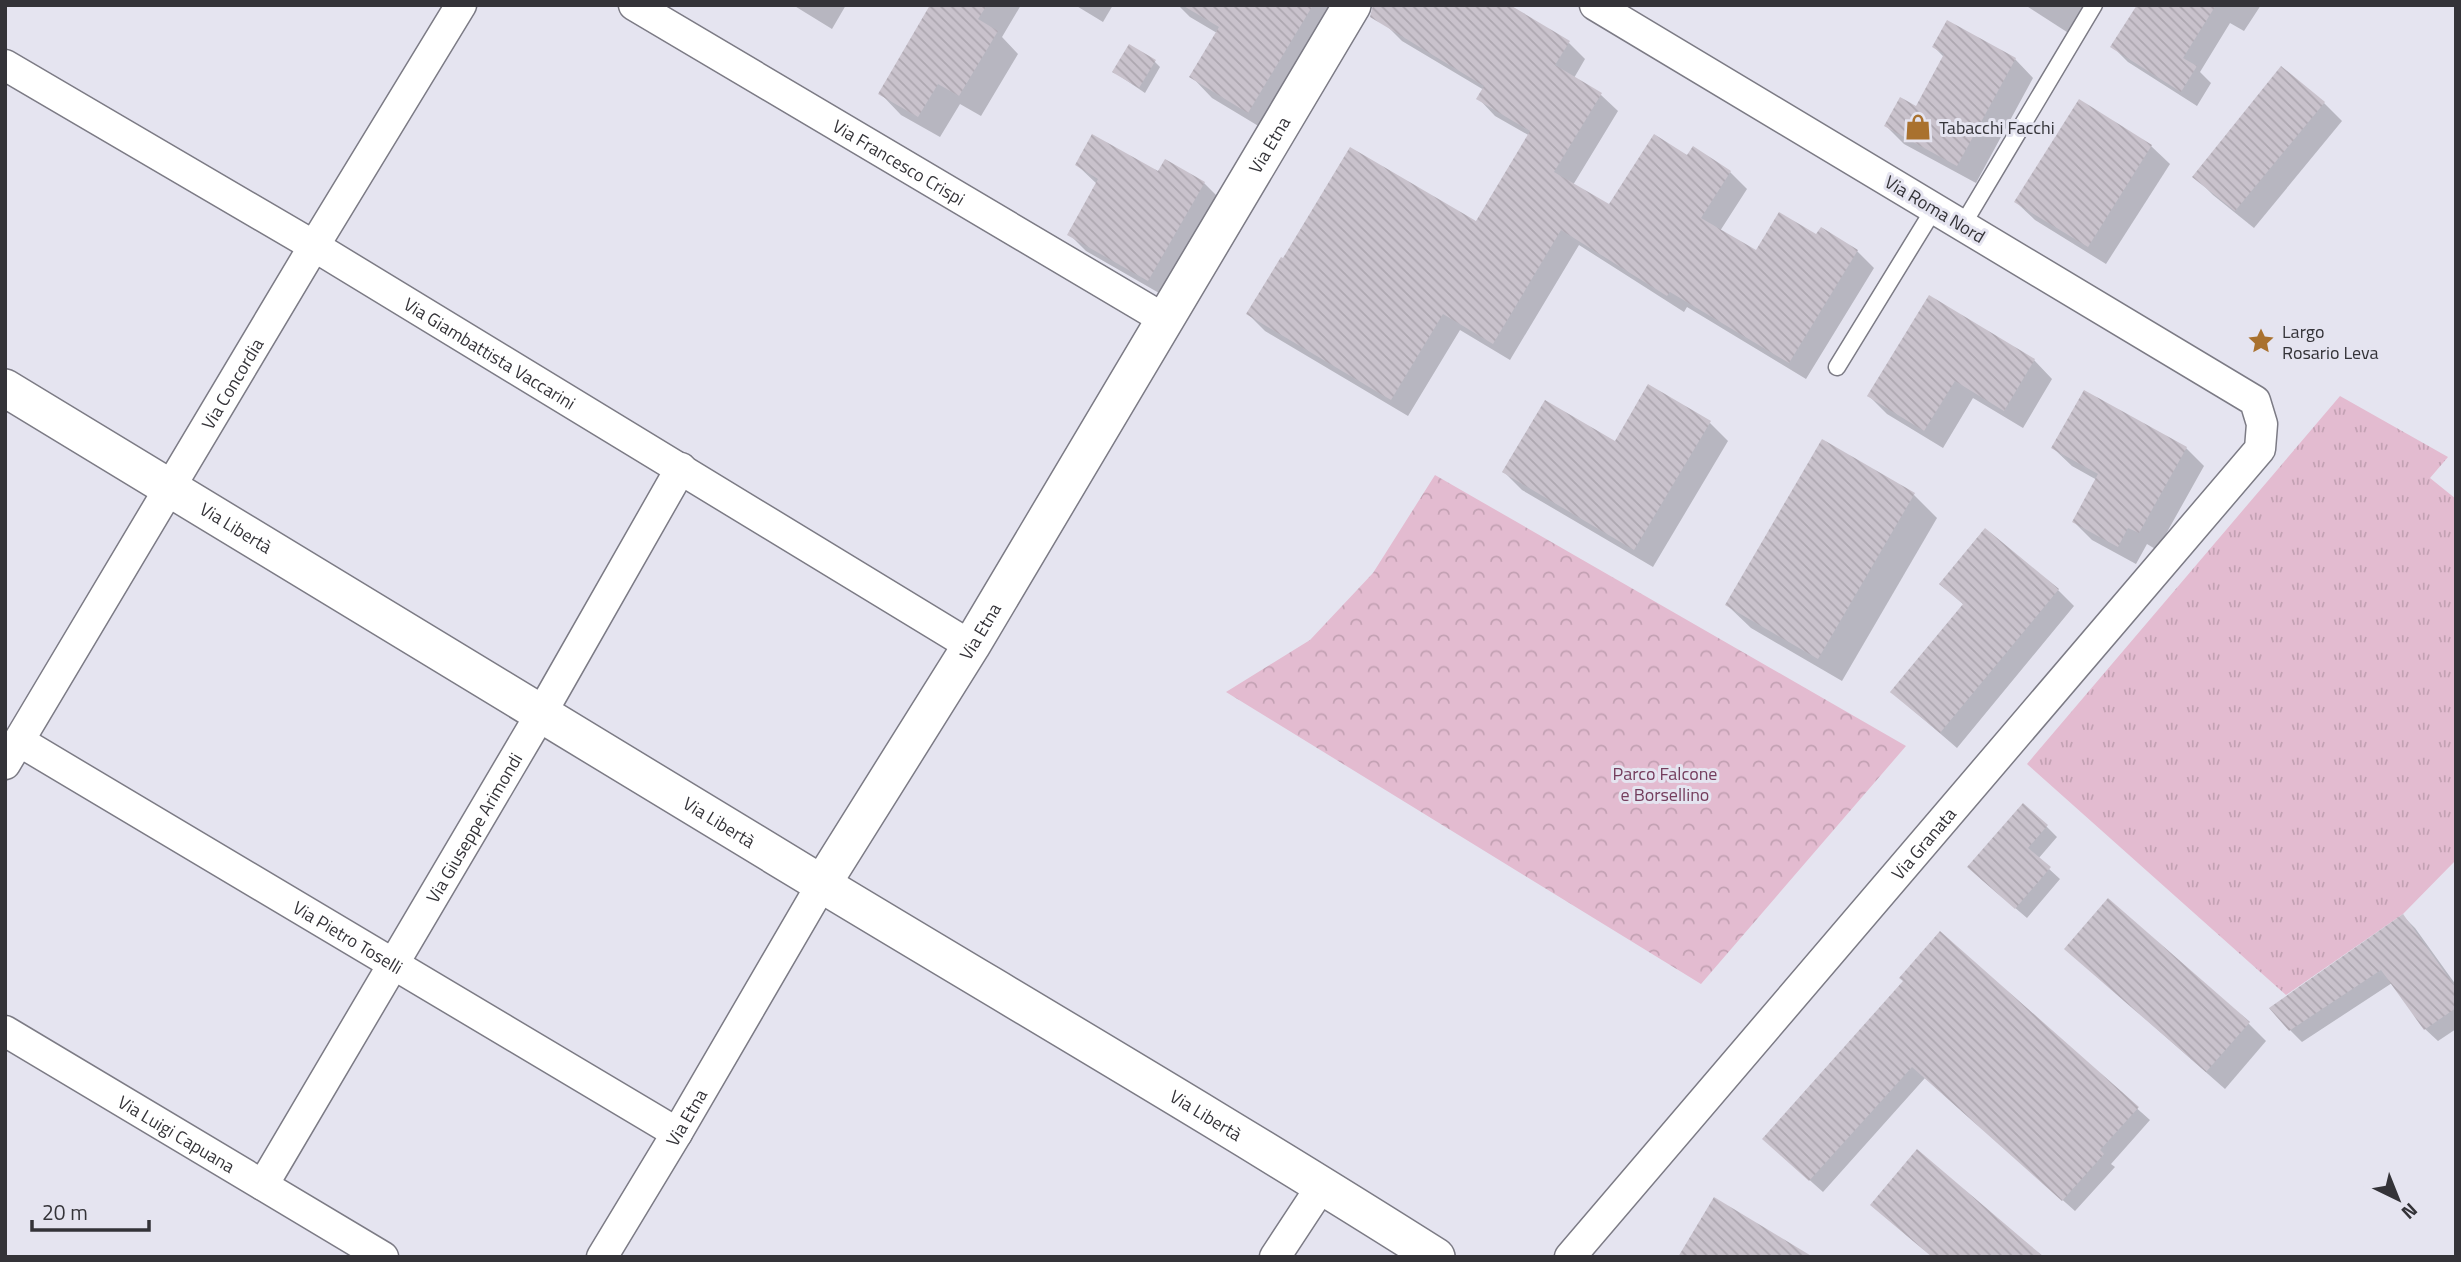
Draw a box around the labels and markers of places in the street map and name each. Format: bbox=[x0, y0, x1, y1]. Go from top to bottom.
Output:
shop icon: Tabacchi Facchi bbox=[1903, 112, 1933, 142]
place label: Tabacchi Facchi bbox=[1939, 114, 2055, 141]
place label: Largo Rosario Leva bbox=[2282, 318, 2378, 366]
place icon: Largo Rosario Leva bbox=[2246, 326, 2276, 356]

